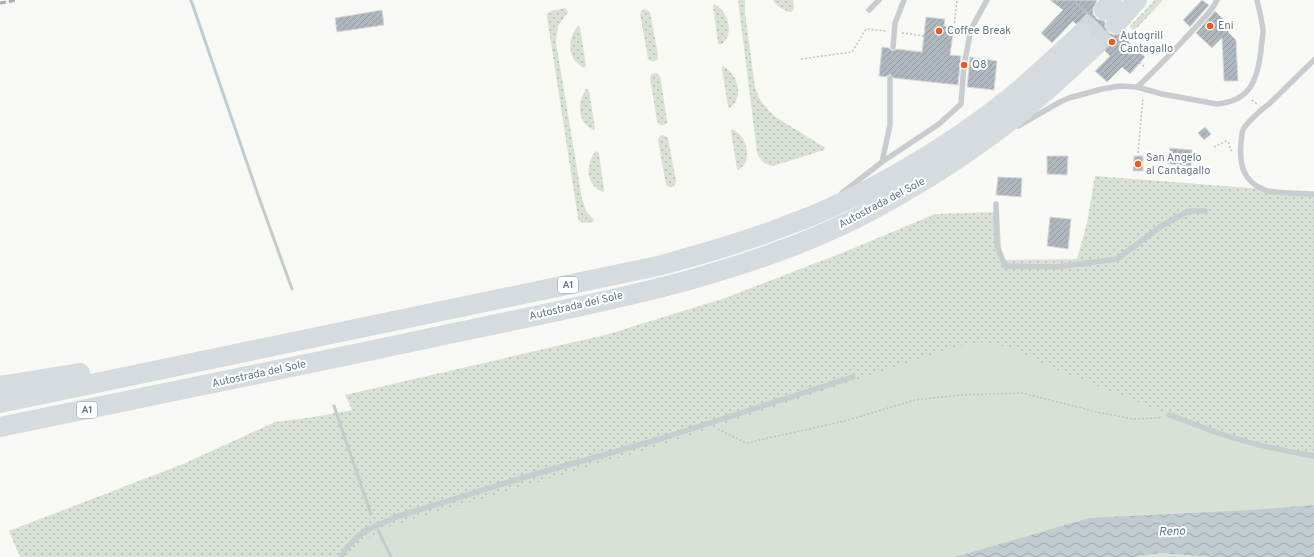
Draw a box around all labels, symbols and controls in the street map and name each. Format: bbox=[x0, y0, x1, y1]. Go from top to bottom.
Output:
place label: Eni bbox=[1218, 19, 1234, 33]
marker: Eni bbox=[1205, 21, 1215, 31]
place label: Coffee Break bbox=[947, 24, 1011, 38]
marker: Coffee Break bbox=[934, 26, 944, 36]
place label: Autogrill Cantagallo bbox=[1120, 29, 1173, 56]
marker: Autogrill Cantagallo bbox=[1107, 37, 1117, 47]
place label: Q8 bbox=[972, 58, 987, 72]
marker: Q8 bbox=[959, 60, 969, 70]
place label: San Angelo al Cantagallo bbox=[1146, 151, 1210, 178]
marker: San Angelo al Cantagallo bbox=[1133, 159, 1143, 169]
street label: Autostrada del Sole bbox=[836, 174, 928, 232]
road number: A1 bbox=[558, 277, 578, 293]
street label: Autostrada del Sole bbox=[528, 288, 624, 324]
street label: Autostrada del Sole bbox=[211, 357, 307, 391]
road number: A1 bbox=[77, 402, 97, 418]
water label: Reno bbox=[1158, 524, 1186, 540]

